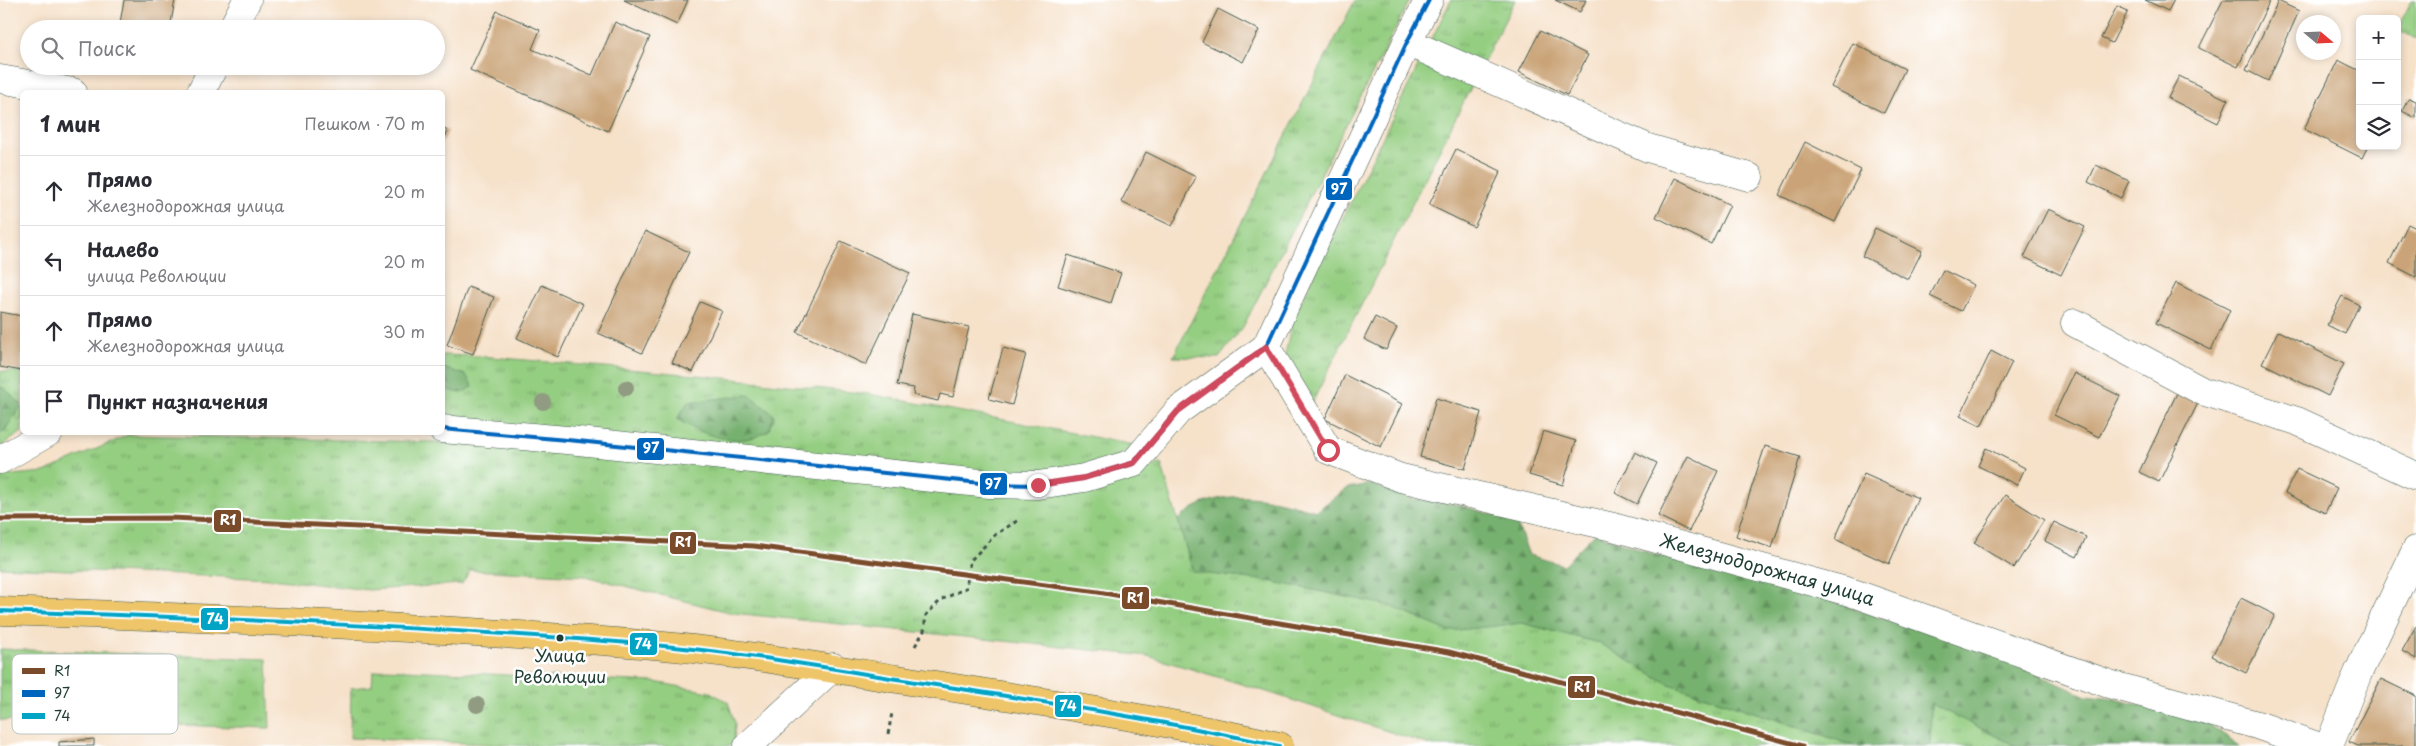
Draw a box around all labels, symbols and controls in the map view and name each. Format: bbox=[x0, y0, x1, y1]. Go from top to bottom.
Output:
north arrow bbox=[2296, 15, 2341, 60]
map controls bbox=[2356, 15, 2401, 150]
button: + bbox=[2356, 15, 2401, 60]
search box bbox=[20, 20, 445, 75]
icon: search bbox=[38, 34, 66, 62]
text: Поиск bbox=[78, 34, 136, 62]
button: − bbox=[2356, 60, 2401, 105]
button: layers bbox=[2356, 105, 2401, 150]
text: 1 мин bbox=[40, 107, 101, 139]
text: Пешком · 70 m bbox=[305, 111, 425, 135]
text: Прямо bbox=[87, 165, 152, 193]
icon: ahead bbox=[40, 177, 68, 205]
line badge: 97 bbox=[1325, 177, 1353, 201]
text: 97 bbox=[1331, 178, 1348, 199]
text: 20 m bbox=[384, 179, 425, 203]
text: Железнодорожная улица bbox=[87, 193, 284, 217]
text: Налево bbox=[87, 235, 159, 263]
icon: left bbox=[40, 247, 68, 275]
text: 20 m bbox=[384, 249, 425, 273]
text: улица Революции bbox=[87, 263, 227, 287]
text: Прямо bbox=[87, 305, 152, 333]
icon: ahead bbox=[40, 317, 68, 345]
text: 30 m bbox=[383, 319, 425, 343]
text: Железнодорожная улица bbox=[87, 333, 284, 357]
icon: arrive bbox=[40, 387, 68, 415]
text: Пункт назначения bbox=[87, 387, 268, 415]
line badge: 97 bbox=[636, 437, 665, 461]
text: 97 bbox=[643, 437, 660, 458]
route start bbox=[1317, 439, 1340, 462]
line badge: 97 bbox=[979, 472, 1008, 496]
text: 97 bbox=[985, 473, 1002, 494]
route end bbox=[1027, 474, 1050, 497]
line badge: R1 bbox=[213, 509, 242, 533]
text: R1 bbox=[220, 509, 237, 530]
street label: Железнодорожная улица bbox=[1657, 526, 1880, 612]
line badge: R1 bbox=[669, 531, 697, 555]
text: R1 bbox=[675, 531, 692, 552]
line badge: R1 bbox=[1121, 586, 1150, 610]
text: R1 bbox=[1127, 587, 1144, 608]
line badge: 74 bbox=[200, 607, 229, 631]
text: 74 bbox=[206, 608, 224, 629]
line badge: 74 bbox=[629, 632, 658, 656]
marker: Улица Революции bbox=[555, 633, 565, 643]
text: 74 bbox=[634, 633, 652, 654]
place label: Улица Революции bbox=[514, 642, 606, 689]
legend bbox=[12, 654, 178, 734]
text: R1 bbox=[54, 660, 70, 681]
line badge: R1 bbox=[1567, 675, 1596, 699]
text: R1 bbox=[1574, 676, 1591, 697]
text: 97 bbox=[54, 682, 70, 703]
line badge: 74 bbox=[1054, 694, 1082, 718]
text: 74 bbox=[1059, 695, 1077, 716]
text: 74 bbox=[54, 705, 71, 726]

